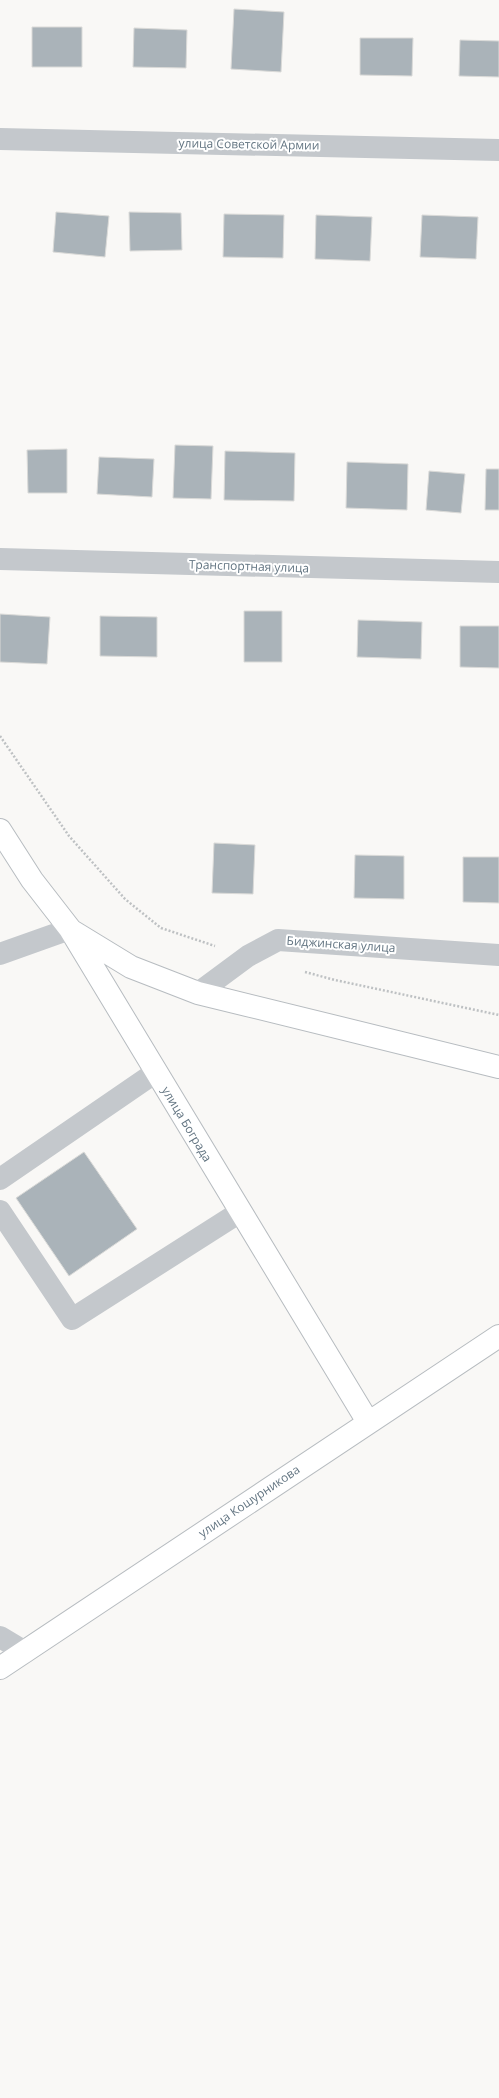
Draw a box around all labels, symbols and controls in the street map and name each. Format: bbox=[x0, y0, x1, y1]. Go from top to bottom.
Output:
street label: улица Советской Армии bbox=[178, 134, 320, 154]
street label: Транспортная улица bbox=[189, 555, 309, 577]
street label: Биджинская улица bbox=[286, 932, 396, 956]
street label: улица Бограда bbox=[158, 1083, 216, 1165]
street label: улица Кошурникова bbox=[195, 1461, 303, 1541]

